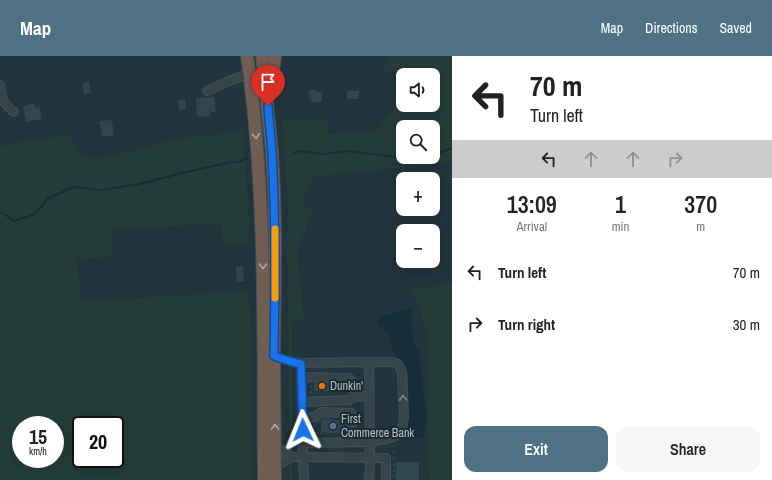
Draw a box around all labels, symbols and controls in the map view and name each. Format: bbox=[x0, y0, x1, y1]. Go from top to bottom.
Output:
text: Map bbox=[20, 15, 51, 41]
text: Map bbox=[601, 19, 623, 37]
text: Directions bbox=[645, 19, 697, 37]
text: Saved bbox=[719, 19, 752, 37]
pin bbox=[251, 65, 285, 106]
text: 70 m bbox=[530, 67, 582, 105]
map controls bbox=[396, 68, 440, 268]
button: sound bbox=[396, 68, 440, 112]
icon: arrive bbox=[257, 71, 279, 93]
icon: left bbox=[464, 72, 516, 124]
text: Turn left bbox=[530, 103, 583, 128]
button: search bbox=[396, 120, 440, 164]
one-way arrow bbox=[252, 133, 261, 140]
icon: left bbox=[538, 148, 560, 170]
icon: ahead bbox=[580, 148, 602, 170]
icon: ahead bbox=[622, 148, 644, 170]
icon: right bbox=[664, 148, 686, 170]
button: + bbox=[396, 172, 440, 216]
text: 13:09 bbox=[507, 188, 557, 220]
text: 1 bbox=[615, 188, 626, 220]
text: 370 bbox=[684, 188, 717, 220]
text: Arrival bbox=[516, 218, 547, 235]
text: min bbox=[612, 218, 629, 235]
text: m bbox=[696, 218, 705, 235]
button: − bbox=[396, 224, 440, 268]
icon: left bbox=[464, 261, 486, 283]
text: Turn left bbox=[498, 262, 546, 283]
text: 70 m bbox=[733, 262, 760, 283]
one-way arrow bbox=[259, 263, 267, 269]
icon: right bbox=[464, 313, 486, 335]
text: Turn right bbox=[498, 314, 555, 335]
text: 30 m bbox=[733, 314, 760, 335]
place label: Dunkin' bbox=[330, 378, 363, 394]
marker: Dunkin' bbox=[317, 381, 327, 391]
one-way arrow bbox=[399, 395, 408, 401]
position arrow bbox=[282, 409, 324, 451]
place label: First Commerce Bank bbox=[341, 411, 414, 441]
speed limit sign: 20 bbox=[72, 416, 124, 468]
marker: First Commerce Bank bbox=[328, 421, 338, 431]
text: 15 bbox=[29, 423, 47, 450]
one-way arrow bbox=[271, 424, 279, 430]
button: Exit bbox=[464, 426, 608, 472]
button: Share bbox=[616, 426, 760, 472]
text: km/h bbox=[29, 445, 47, 458]

